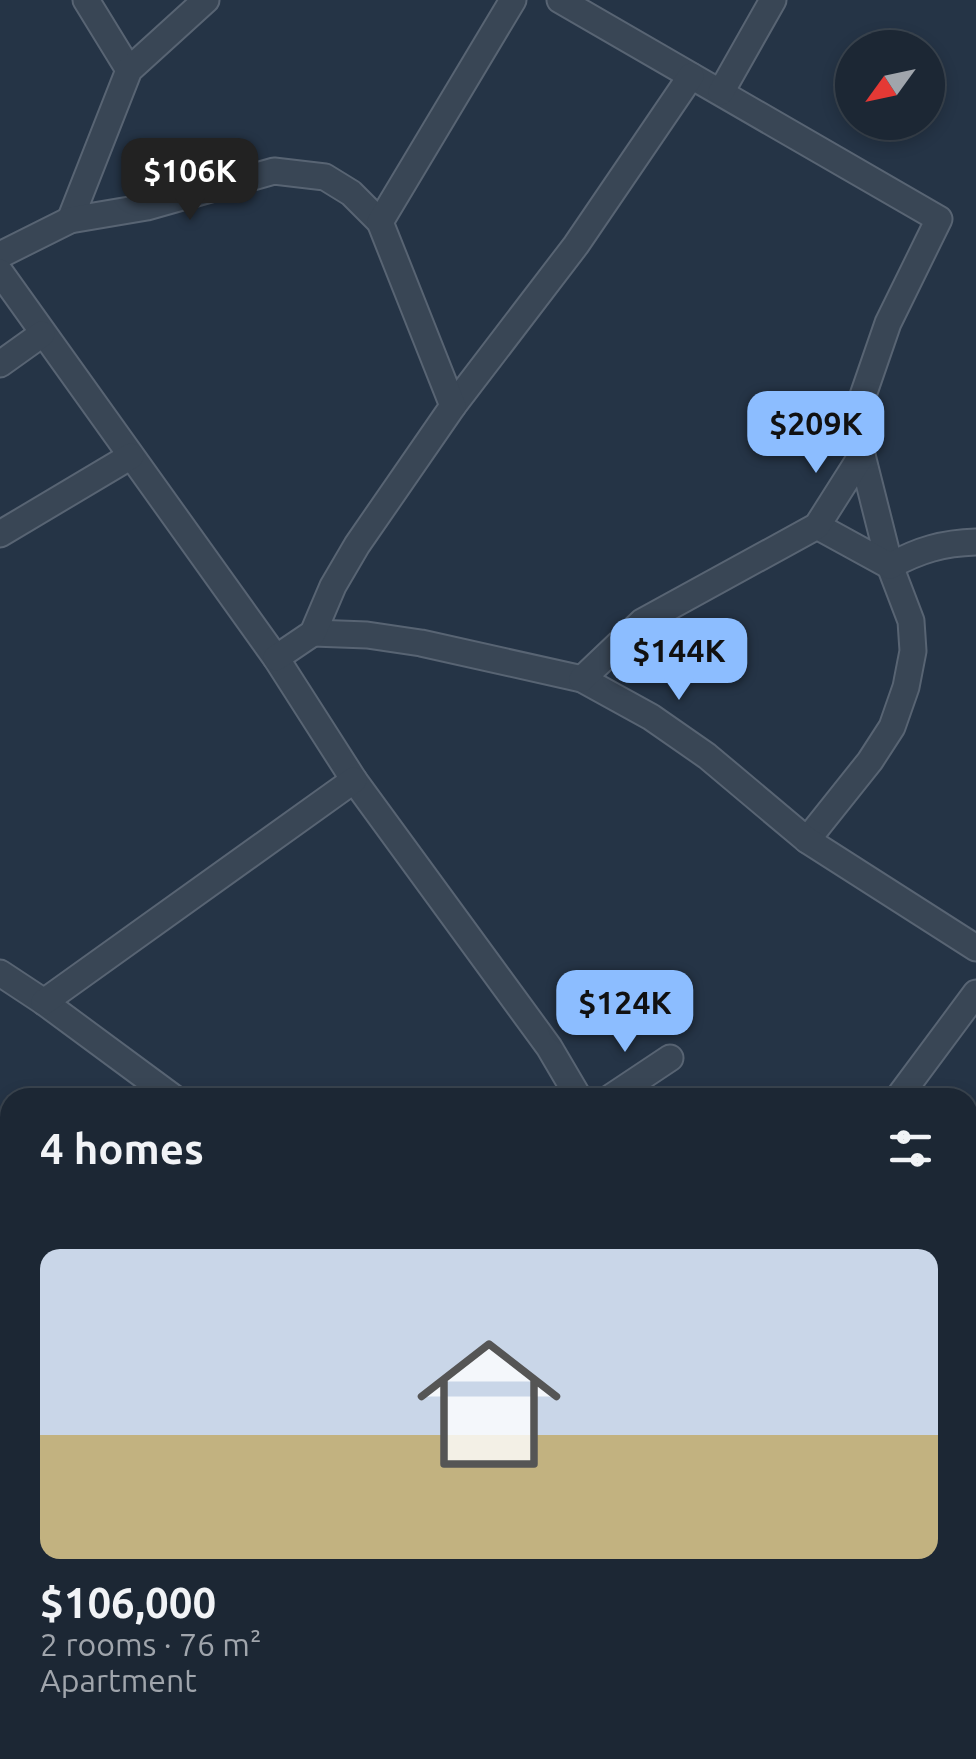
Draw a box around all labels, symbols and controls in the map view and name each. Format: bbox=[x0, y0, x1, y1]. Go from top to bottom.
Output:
north arrow bbox=[835, 30, 945, 140]
map controls bbox=[835, 30, 945, 140]
pin: $106K bbox=[120, 138, 260, 223]
text: $106K bbox=[143, 152, 237, 188]
pin: $209K bbox=[746, 391, 886, 476]
text: $209K bbox=[769, 405, 863, 441]
pin: $144K bbox=[609, 618, 749, 703]
text: $144K bbox=[632, 632, 726, 668]
pin: $124K bbox=[555, 970, 695, 1055]
text: $124K bbox=[578, 984, 672, 1020]
icon: filters bbox=[883, 1121, 938, 1176]
text: 4 homes bbox=[40, 1125, 204, 1172]
icon: home bbox=[399, 1314, 579, 1494]
text: $106,000 bbox=[40, 1579, 216, 1626]
text: 2 rooms · 76 m² bbox=[40, 1626, 261, 1662]
text: Apartment bbox=[40, 1662, 197, 1698]

